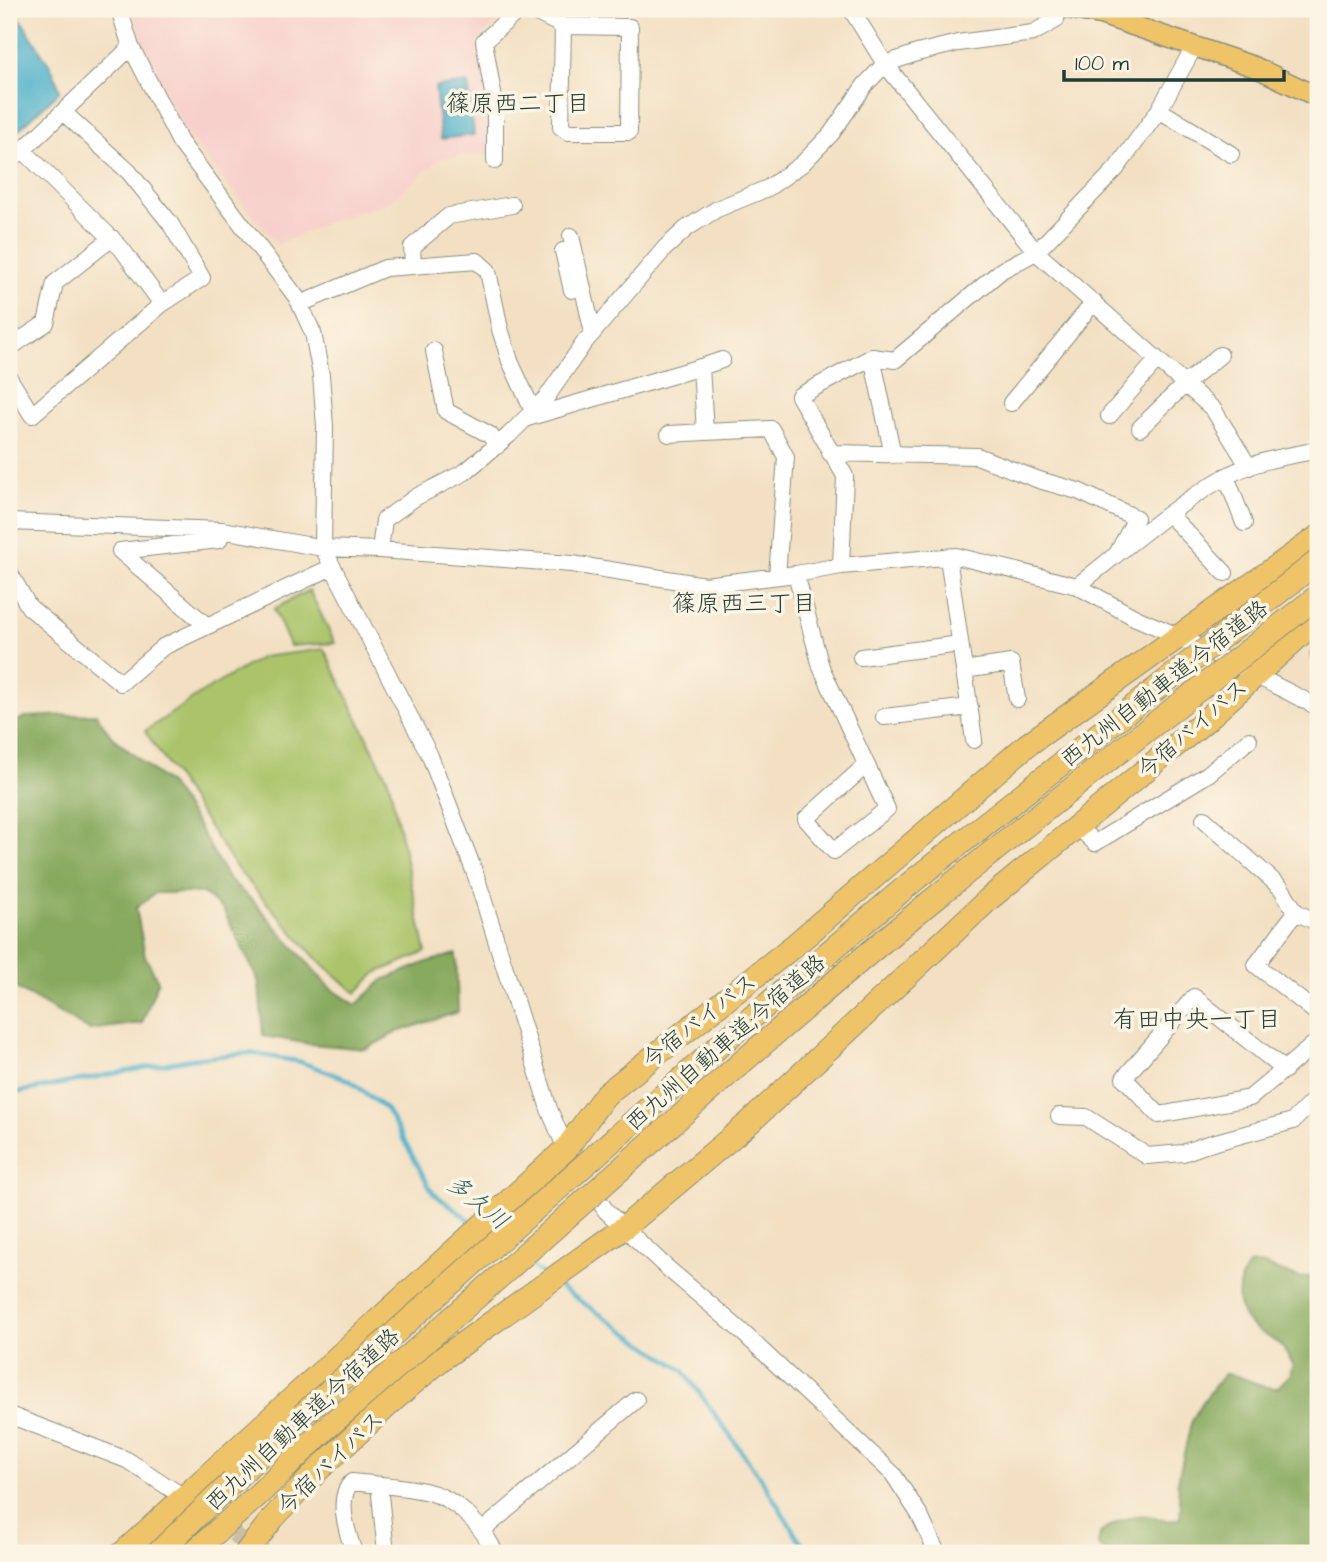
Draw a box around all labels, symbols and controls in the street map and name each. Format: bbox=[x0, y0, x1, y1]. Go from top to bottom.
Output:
scale bar bbox=[1064, 38, 1285, 82]
text: 100 m bbox=[1075, 49, 1130, 78]
district label: 篠原西二丁目 bbox=[446, 87, 590, 121]
district label: 篠原西三丁目 bbox=[672, 587, 816, 621]
street label: 西九州自動車道;今宿道路 bbox=[1054, 592, 1275, 775]
street label: 今宿バイパス bbox=[1130, 672, 1255, 786]
street label: 西九州自動車道;今宿道路 bbox=[619, 947, 833, 1139]
street label: 今宿バイパス bbox=[636, 966, 764, 1076]
district label: 有田中央一丁目 bbox=[1113, 1003, 1281, 1037]
water label: 多久川 bbox=[439, 1167, 516, 1239]
street label: 西九州自動車道;今宿道路 bbox=[198, 1321, 407, 1519]
street label: 今宿バイパス bbox=[270, 1403, 391, 1522]

